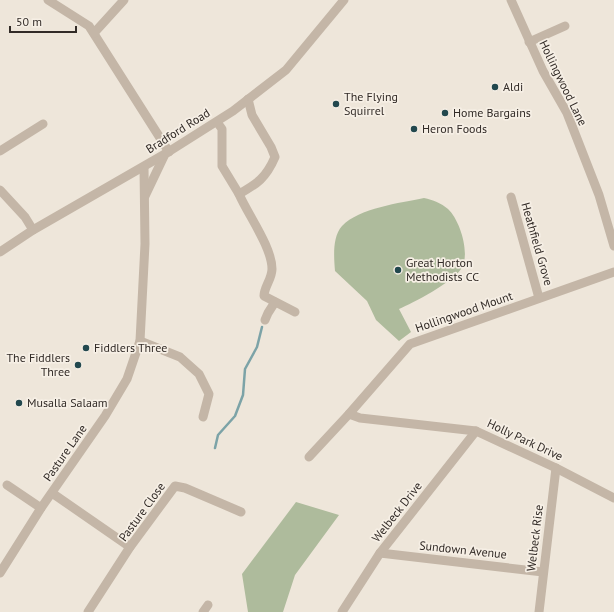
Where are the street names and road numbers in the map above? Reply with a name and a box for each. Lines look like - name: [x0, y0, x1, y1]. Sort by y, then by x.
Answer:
- street label: Hollingwood Lane: [536, 37, 591, 128]
- street label: Bradford Road: [143, 105, 213, 156]
- street label: Heathfield Grove: [518, 200, 557, 287]
- street label: Hollingwood Mount: [413, 288, 514, 335]
- street label: Holly Park Drive: [485, 415, 565, 464]
- street label: Pasture Lane: [40, 421, 90, 484]
- street label: Pasture Close: [115, 479, 168, 544]
- street label: Welbeck Drive: [368, 479, 425, 545]
- street label: Welbeck Rise: [523, 504, 546, 572]
- street label: Sundown Avenue: [419, 537, 508, 562]

